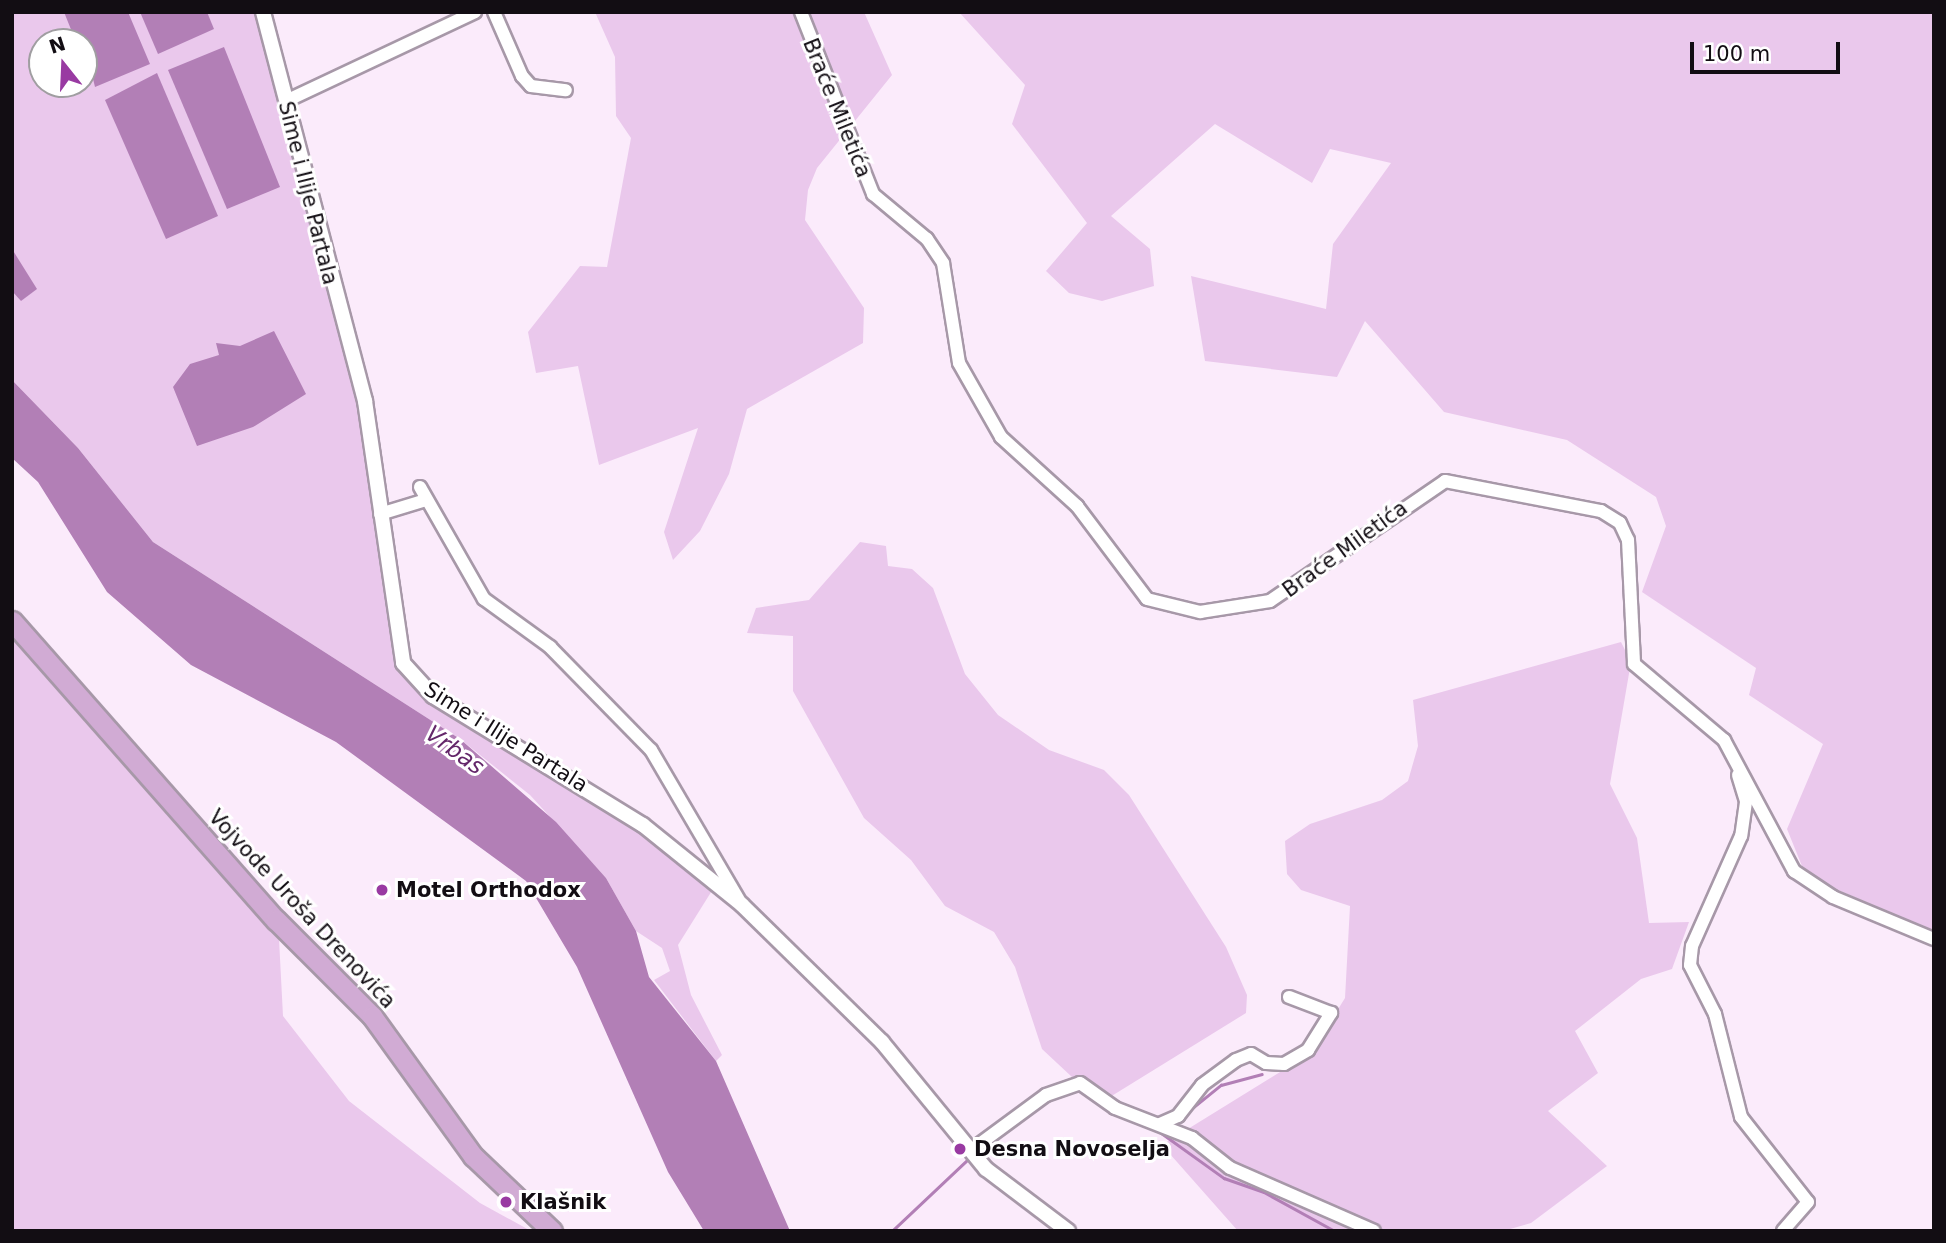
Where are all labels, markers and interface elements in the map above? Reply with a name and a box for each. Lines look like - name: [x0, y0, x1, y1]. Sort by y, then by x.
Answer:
- north arrow: [28, 28, 98, 98]
- scale bar: [1694, 28, 1844, 72]
- text: N: [46, 32, 68, 58]
- street label: Braće Miletića: [798, 35, 876, 181]
- text: 100 m: [1703, 42, 1770, 66]
- street label: Sime i Ilije Partala: [273, 99, 343, 287]
- street label: Braće Miletića: [1278, 495, 1412, 603]
- street label: Sime i Ilije Partala: [420, 676, 592, 798]
- water label: Vrbas: [420, 719, 490, 781]
- street label: Vojvode Uroša Drenovića: [203, 804, 401, 1014]
- place label: Motel Orthodox: [396, 877, 581, 903]
- marker: Motel Orthodox: [374, 882, 390, 898]
- place label: Desna Novoselja: [974, 1136, 1170, 1162]
- marker: Desna Novoselja: [952, 1141, 968, 1157]
- place label: Klašnik: [520, 1189, 606, 1215]
- marker: Klašnik: [498, 1194, 514, 1210]

